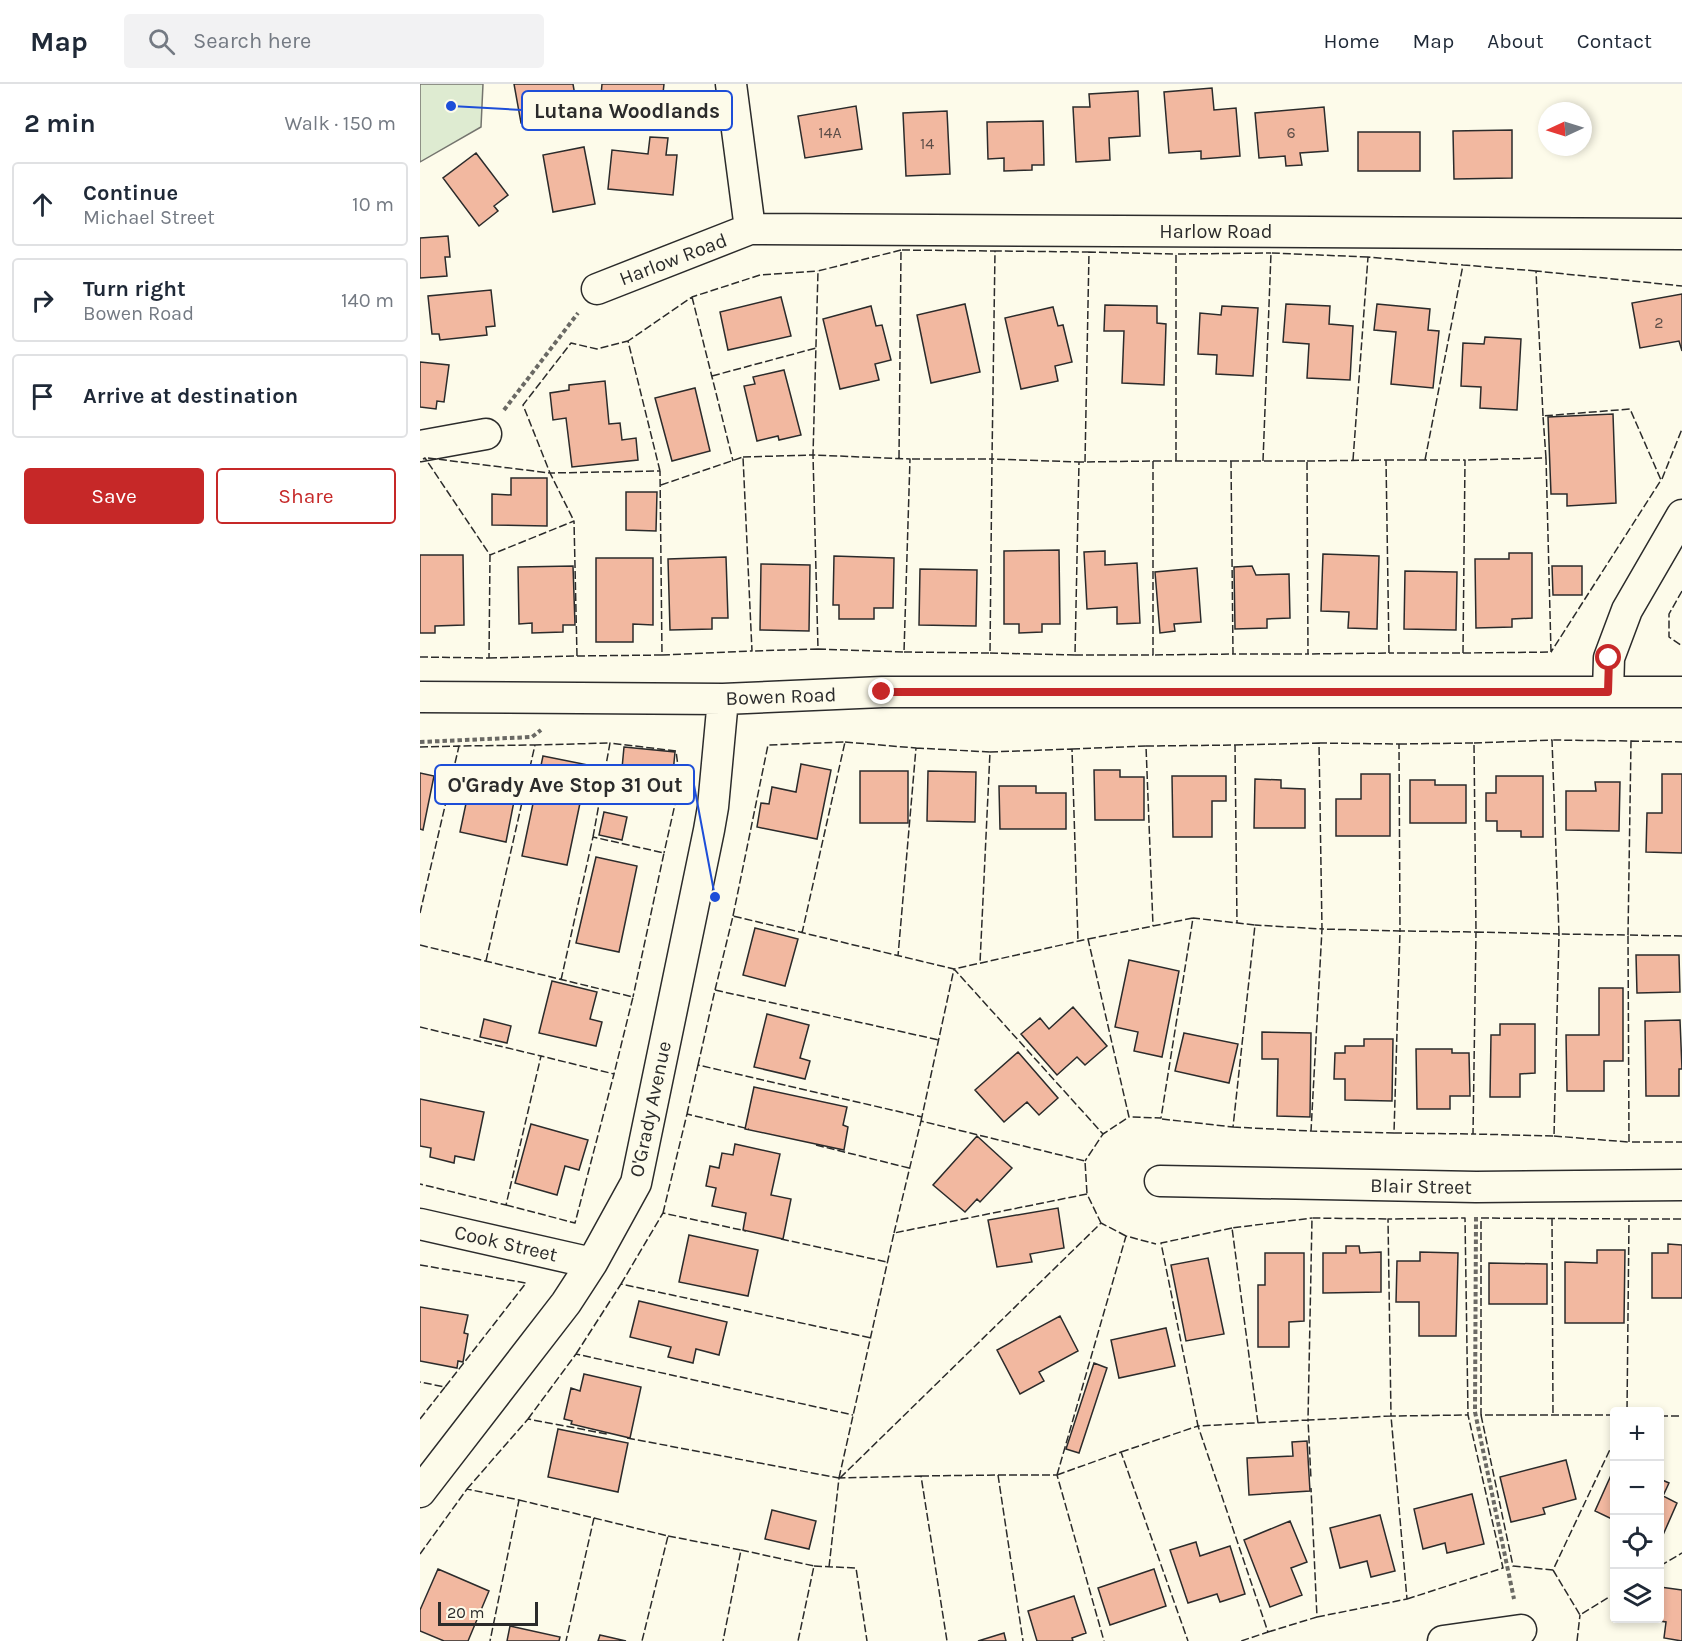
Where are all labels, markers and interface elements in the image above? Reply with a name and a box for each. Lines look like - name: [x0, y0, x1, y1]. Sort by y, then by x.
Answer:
- search box: [124, 14, 544, 68]
- text: Map: [30, 25, 88, 58]
- icon: search: [145, 25, 178, 58]
- text: Search here: [193, 28, 311, 54]
- text: Home: [1324, 29, 1380, 53]
- text: Map: [1413, 29, 1454, 53]
- text: About: [1487, 29, 1544, 53]
- text: Contact: [1577, 29, 1652, 53]
- callout: Lutana Woodlands: [522, 91, 732, 130]
- text: Lutana Woodlands: [534, 99, 720, 123]
- north arrow: [1538, 102, 1592, 156]
- text: 2 min: [24, 108, 96, 139]
- text: Walk · 150 m: [285, 112, 396, 135]
- house number: 14A: [818, 123, 842, 142]
- house number: 6: [1286, 123, 1296, 142]
- house number: 14: [920, 134, 934, 153]
- text: Continue: [83, 180, 178, 206]
- icon: ahead: [26, 188, 59, 221]
- text: 10 m: [352, 193, 394, 216]
- text: Michael Street: [83, 206, 215, 229]
- street label: Harlow Road: [1159, 220, 1273, 243]
- street label: Harlow Road: [616, 228, 730, 291]
- text: Turn right: [83, 276, 186, 302]
- icon: right: [26, 284, 59, 317]
- text: 140 m: [341, 289, 394, 312]
- text: Bowen Road: [83, 302, 194, 325]
- house number: 2: [1654, 313, 1664, 332]
- icon: arrive: [26, 380, 59, 413]
- text: Arrive at destination: [83, 383, 298, 409]
- button: Save: [24, 468, 204, 524]
- button: Share: [216, 468, 396, 524]
- route start: [1595, 644, 1621, 670]
- route end: [868, 678, 894, 704]
- street label: Bowen Road: [725, 683, 837, 710]
- callout: O'Grady Ave Stop 31 Out: [435, 765, 694, 804]
- text: O'Grady Ave Stop 31 Out: [447, 773, 683, 797]
- street label: O'Grady Avenue: [625, 1039, 676, 1179]
- street label: Blair Street: [1370, 1174, 1473, 1199]
- street label: Cook Street: [452, 1220, 560, 1267]
- map controls: [1610, 1407, 1664, 1623]
- button: +: [1610, 1407, 1664, 1461]
- button: −: [1610, 1461, 1664, 1515]
- button: locate: [1610, 1515, 1664, 1569]
- button: layers: [1610, 1569, 1664, 1623]
- scale bar: [438, 1599, 538, 1626]
- text: 20 m: [447, 1603, 485, 1622]

